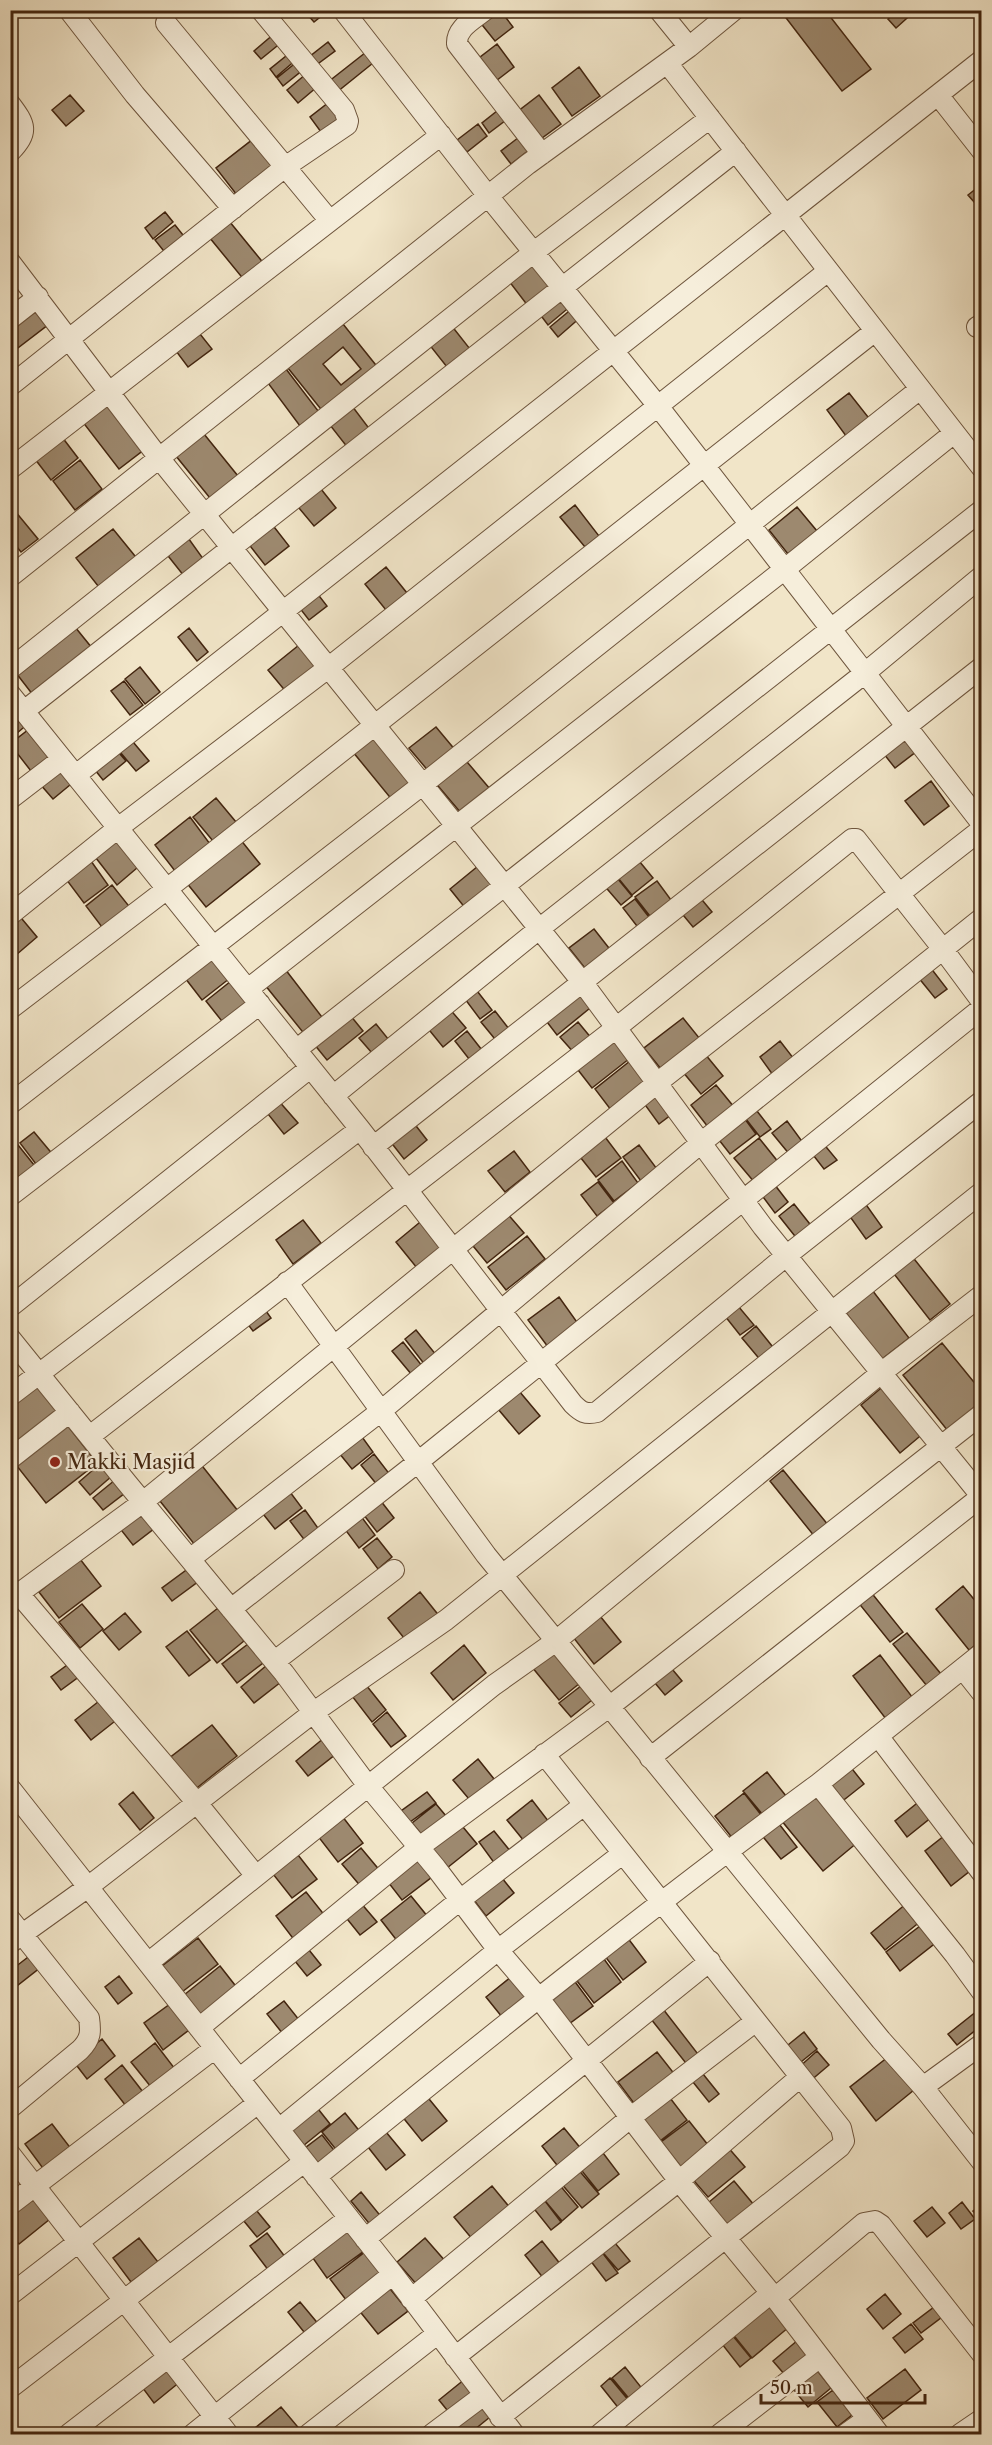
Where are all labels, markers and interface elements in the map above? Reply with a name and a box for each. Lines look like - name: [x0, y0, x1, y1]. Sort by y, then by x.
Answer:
- place label: Makki Masjid: [67, 1450, 195, 1474]
- marker: Makki Masjid: [48, 1455, 62, 1469]
- scale bar: [761, 2367, 924, 2405]
- text: 50 m: [770, 2377, 813, 2399]

